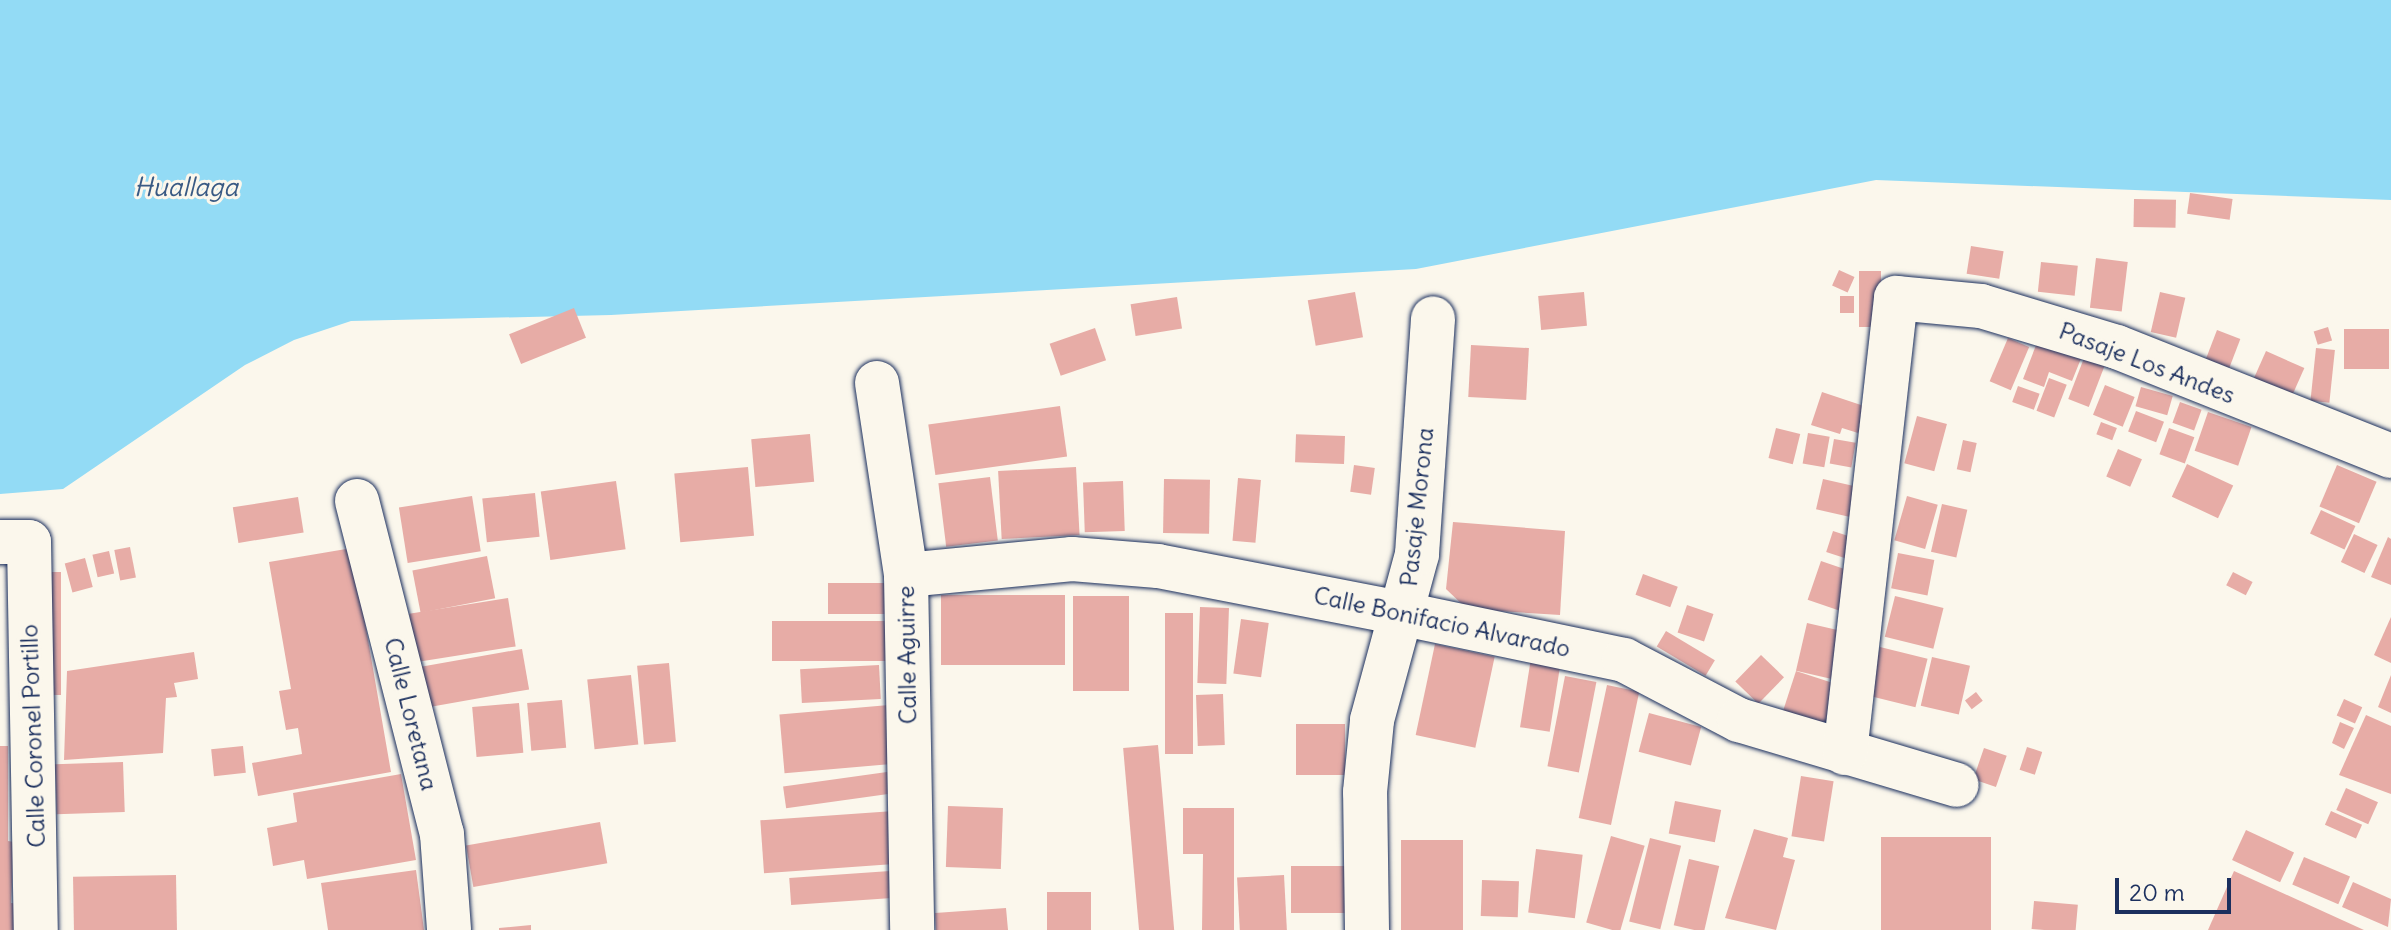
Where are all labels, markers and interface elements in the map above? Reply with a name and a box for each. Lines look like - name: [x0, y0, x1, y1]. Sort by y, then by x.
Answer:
- water label: Huallaga: [134, 171, 238, 203]
- street label: Pasaje Los Andes: [2055, 316, 2239, 410]
- street label: Pasaje Morona: [1394, 426, 1440, 588]
- street label: Calle Bonifacio Alvarado: [1311, 581, 1573, 663]
- street label: Calle Aguirre: [891, 585, 923, 725]
- street label: Calle Coronel Portillo: [15, 624, 51, 848]
- street label: Calle Loretana: [378, 635, 444, 793]
- scale bar: [2119, 862, 2235, 912]
- text: 20 m: [2129, 877, 2185, 907]

